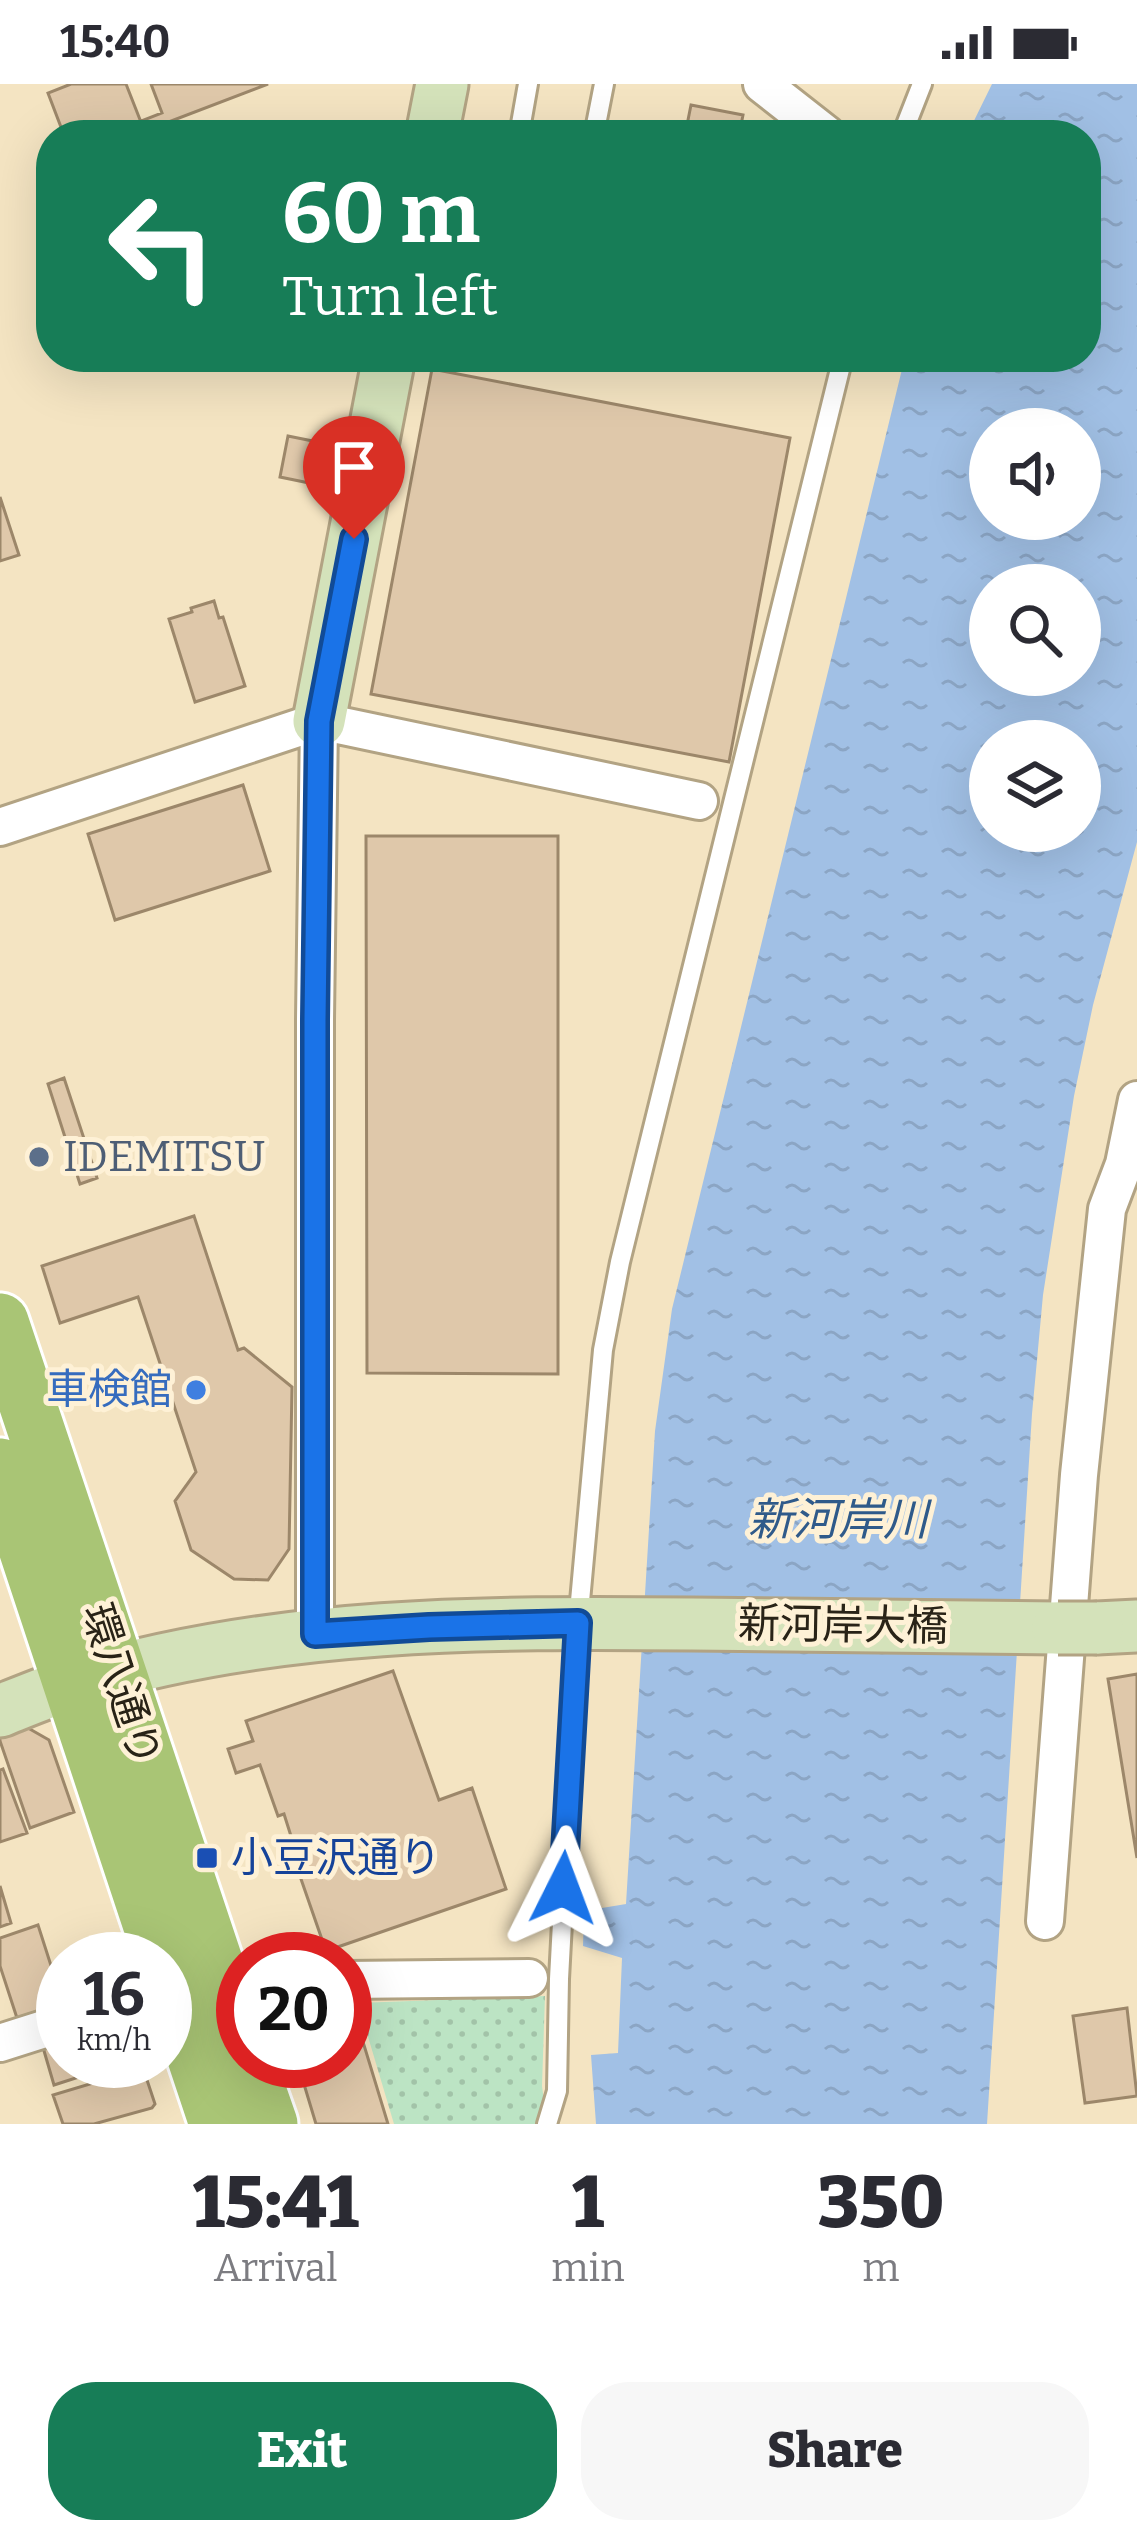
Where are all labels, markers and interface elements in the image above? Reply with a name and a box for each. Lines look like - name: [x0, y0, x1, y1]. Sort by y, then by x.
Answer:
- text: 15:40: [60, 15, 171, 69]
- text: 60 m: [282, 163, 480, 264]
- icon: left: [84, 168, 240, 324]
- text: Turn left: [282, 265, 498, 329]
- map controls: [969, 408, 1101, 852]
- button: sound: [969, 408, 1101, 540]
- pin: [303, 416, 405, 539]
- icon: arrive: [321, 434, 387, 500]
- button: search: [969, 564, 1101, 696]
- button: layers: [969, 720, 1101, 852]
- place label: IDEMITSU: [63, 1132, 265, 1182]
- marker: IDEMITSU: [26, 1144, 52, 1170]
- place label: 車検館: [46, 1365, 172, 1415]
- marker: 車検館: [183, 1377, 209, 1403]
- water label: 新河岸川: [748, 1493, 932, 1547]
- street label: 環八通り: [71, 1597, 171, 1773]
- street label: 新河岸大橋: [738, 1598, 948, 1652]
- position arrow: [500, 1825, 626, 1951]
- place label: 小豆沢通り: [231, 1833, 441, 1883]
- marker: 小豆沢通り: [194, 1845, 220, 1871]
- speed limit sign: 20: [216, 1932, 372, 2088]
- text: 16: [83, 1959, 145, 2031]
- text: km/h: [77, 2022, 151, 2058]
- text: 15:41: [193, 2160, 359, 2246]
- text: 1: [572, 2160, 604, 2246]
- text: 350: [817, 2160, 944, 2246]
- text: Arrival: [214, 2245, 337, 2291]
- text: min: [551, 2245, 625, 2291]
- text: m: [862, 2245, 899, 2291]
- button: Exit: [48, 2382, 557, 2520]
- button: Share: [581, 2382, 1089, 2520]

